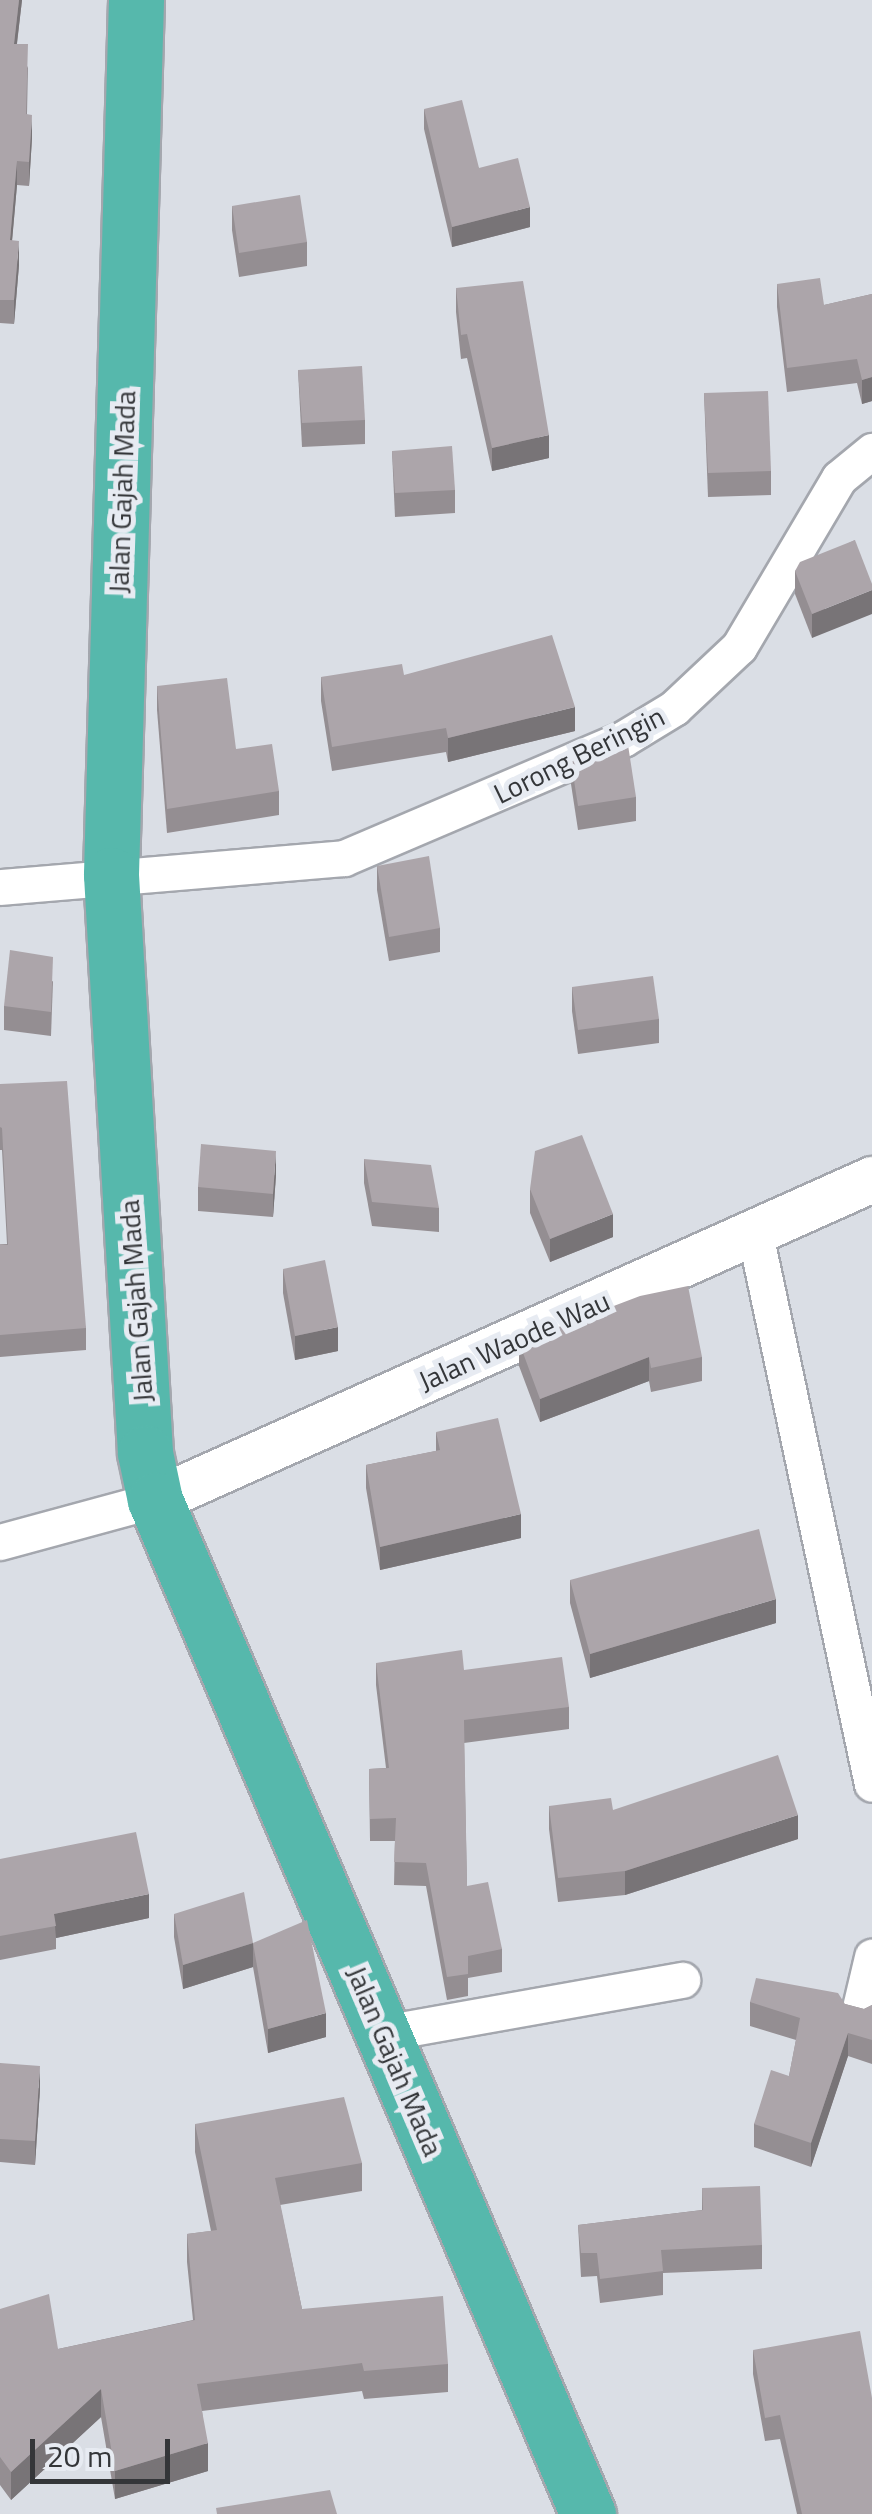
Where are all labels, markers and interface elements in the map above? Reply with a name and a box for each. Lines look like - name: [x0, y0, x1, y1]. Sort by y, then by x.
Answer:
- street label: Jalan Gajah Mada: [102, 390, 142, 594]
- street label: Lorong Beringin: [488, 699, 670, 811]
- street label: Jalan Gajah Mada: [112, 1199, 160, 1403]
- street label: Jalan Waode Wau: [413, 1284, 615, 1398]
- street label: Jalan Gajah Mada: [340, 1961, 450, 2161]
- scale bar: [35, 2419, 175, 2481]
- text: 20 m: [47, 2433, 112, 2479]

